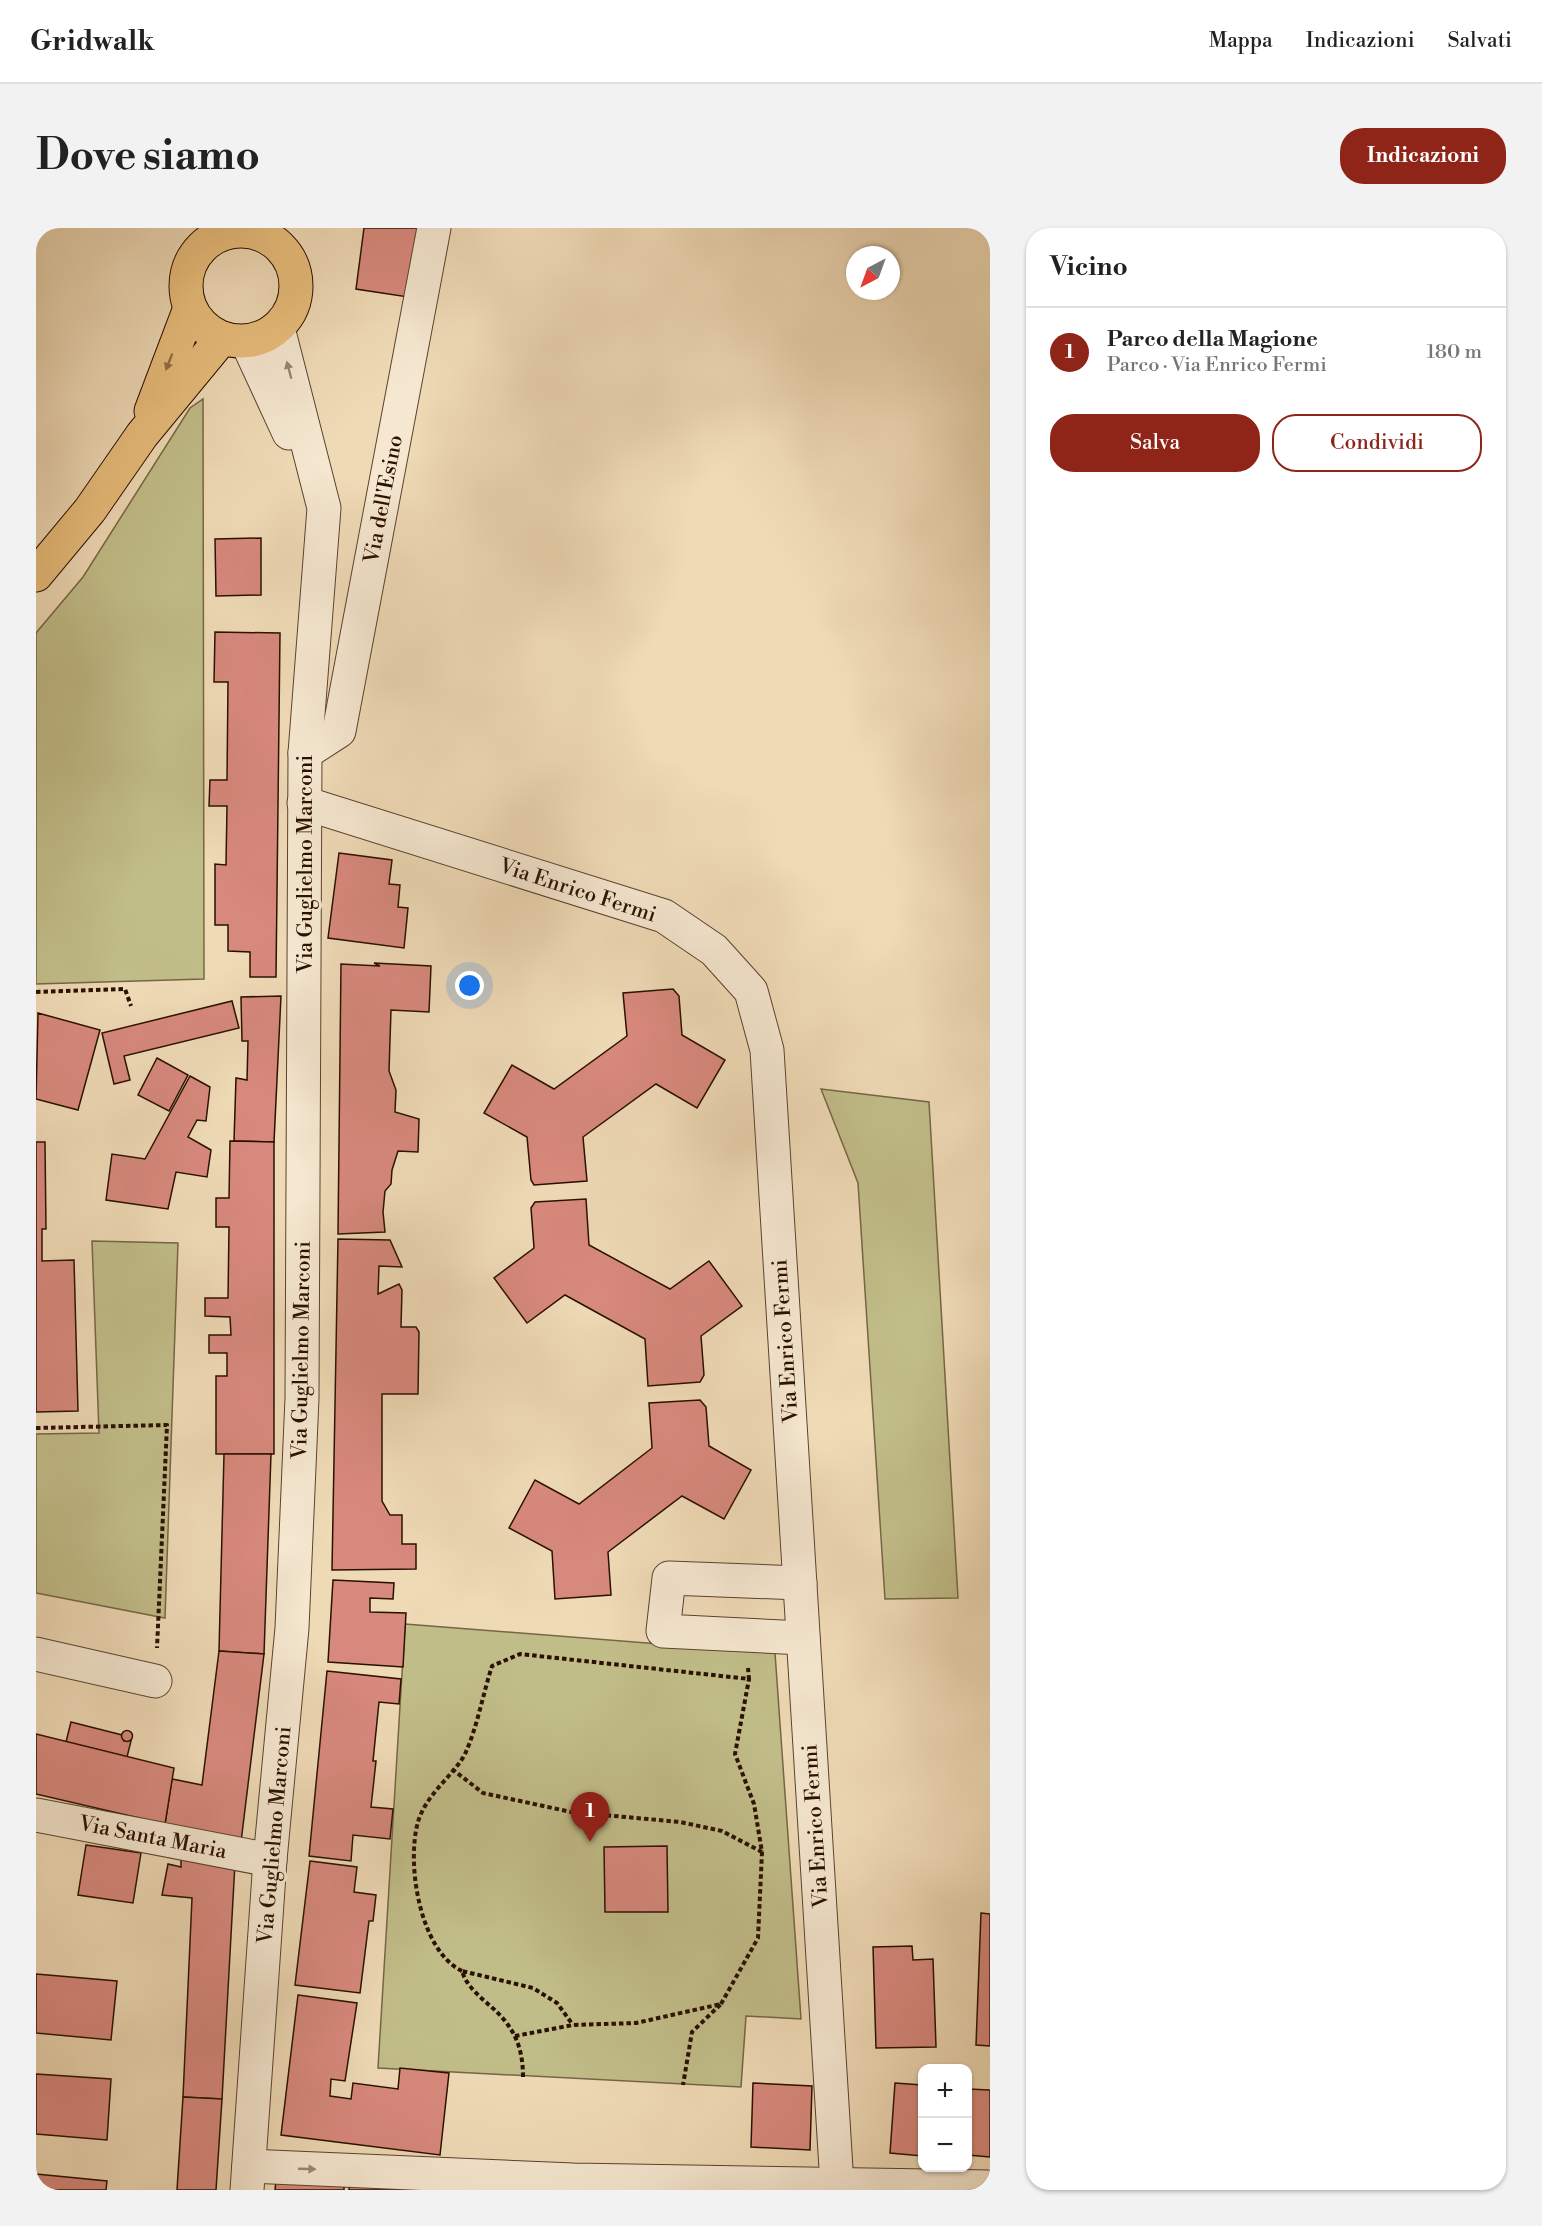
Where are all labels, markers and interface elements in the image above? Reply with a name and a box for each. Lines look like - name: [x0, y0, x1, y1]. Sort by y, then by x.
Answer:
- text: Gridwalk: [30, 24, 154, 59]
- text: Mappa: [1209, 28, 1273, 54]
- text: Indicazioni: [1306, 28, 1415, 54]
- text: Salvati: [1448, 28, 1512, 54]
- button: Indicazioni: [1340, 128, 1506, 184]
- text: Dove siamo: [36, 130, 260, 183]
- north arrow: [846, 246, 900, 300]
- text: Vicino: [1050, 251, 1128, 283]
- text: Parco della Magione: [1107, 326, 1318, 353]
- text: 1: [1065, 340, 1074, 365]
- text: 180 m: [1427, 340, 1482, 365]
- text: Parco · Via Enrico Fermi: [1107, 353, 1327, 378]
- one-way arrow: [164, 354, 174, 372]
- one-way arrow: [283, 361, 293, 380]
- button: Salva: [1050, 414, 1260, 472]
- button: Condividi: [1272, 414, 1482, 472]
- street label: Via dell'Esino: [359, 433, 409, 567]
- street label: Via Guglielmo Marconi: [293, 755, 319, 974]
- street label: Via Enrico Fermi: [495, 853, 660, 929]
- your location: [455, 971, 484, 1000]
- street label: Via Guglielmo Marconi: [287, 1241, 317, 1460]
- street label: Via Enrico Fermi: [767, 1258, 805, 1424]
- street label: Via Guglielmo Marconi: [252, 1725, 297, 1946]
- street label: Via Enrico Fermi: [797, 1743, 835, 1909]
- pin: 1: [570, 1792, 610, 1842]
- street label: Via Santa Maria: [76, 1811, 229, 1865]
- map controls: [918, 2064, 972, 2172]
- button: +: [918, 2064, 972, 2118]
- button: −: [918, 2118, 972, 2172]
- one-way arrow: [298, 2164, 317, 2173]

